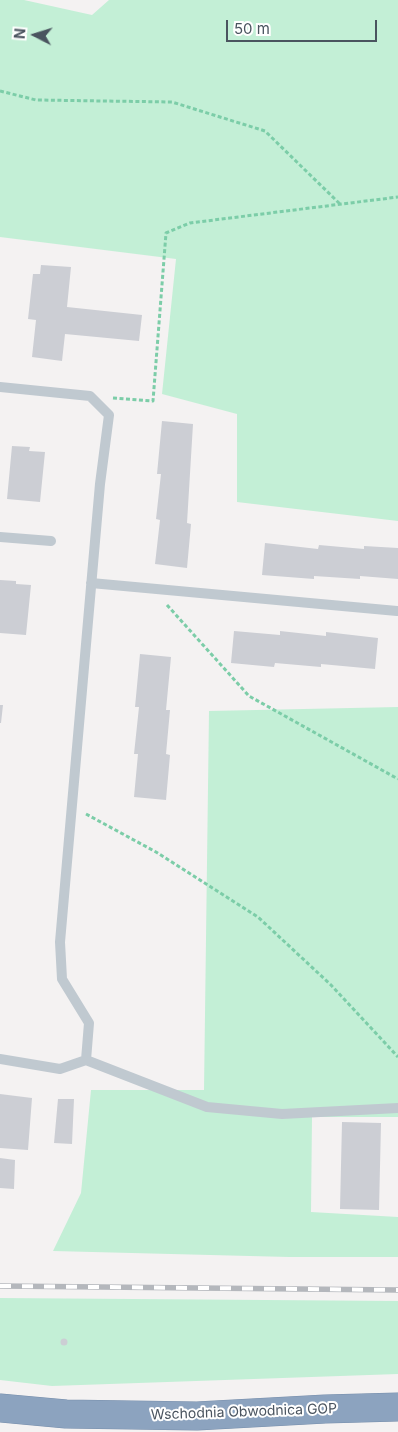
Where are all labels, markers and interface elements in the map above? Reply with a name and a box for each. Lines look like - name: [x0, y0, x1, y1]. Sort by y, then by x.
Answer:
- north arrow: [10, 10, 60, 60]
- scale bar: [228, 10, 379, 42]
- text: 50 m: [234, 19, 270, 38]
- text: N: [11, 28, 28, 40]
- street label: Wschodnia Obwodnica GOP: [151, 1400, 337, 1424]

